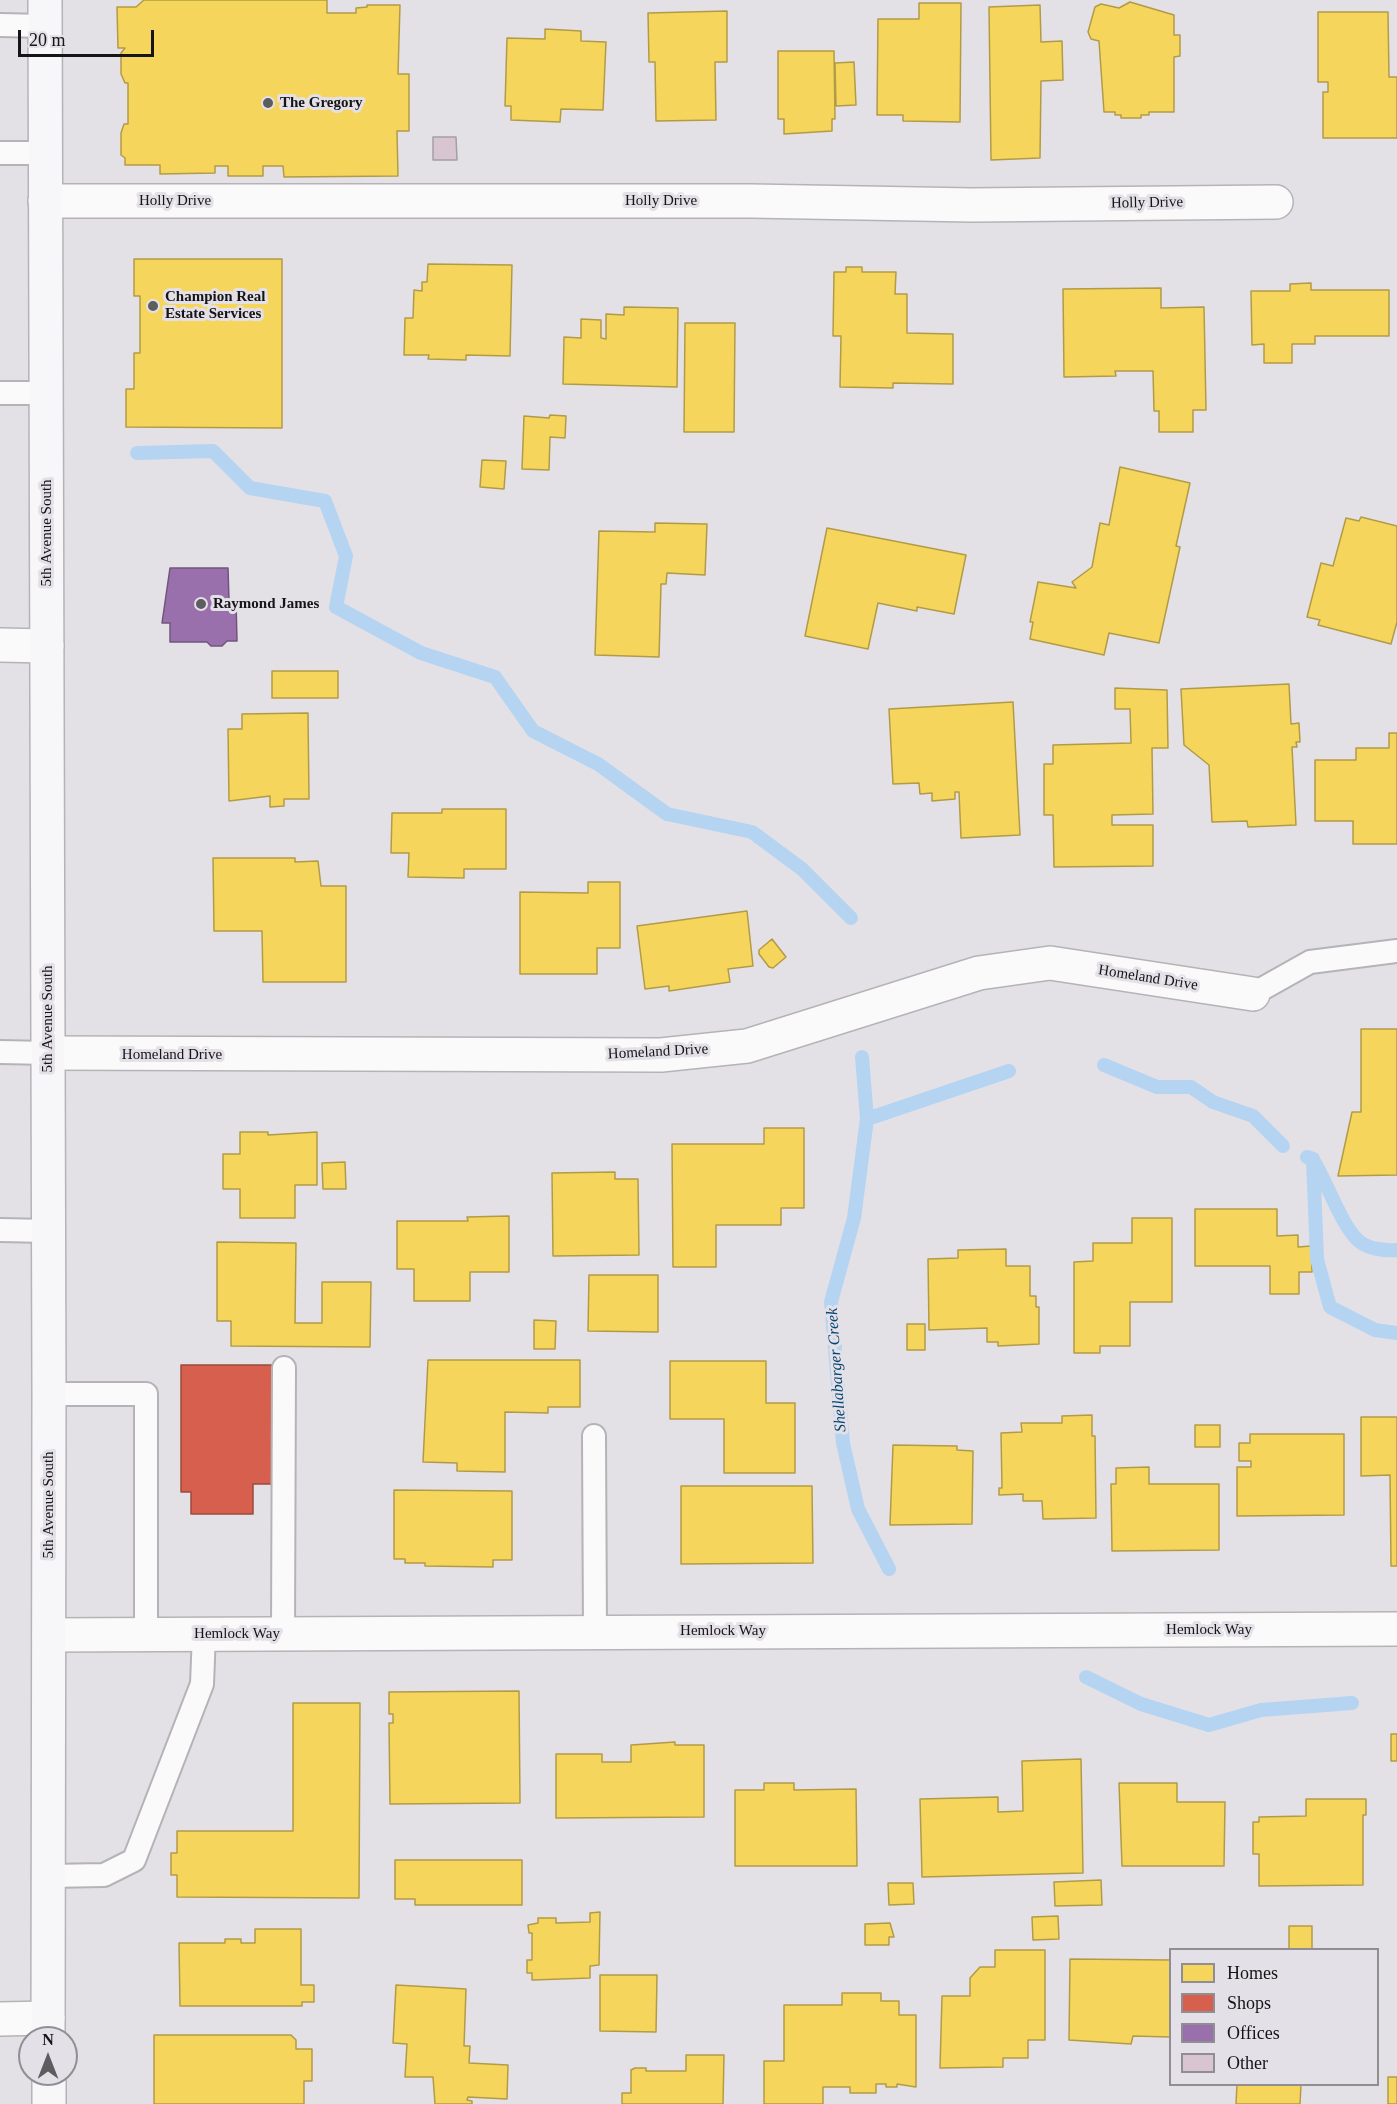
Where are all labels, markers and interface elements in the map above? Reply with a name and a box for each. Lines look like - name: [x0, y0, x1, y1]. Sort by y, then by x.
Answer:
- scale bar: [21, 18, 158, 56]
- text: 20 m: [29, 30, 66, 50]
- place label: The Gregory: [280, 94, 363, 112]
- marker: The Gregory: [261, 96, 275, 110]
- street label: Holly Drive: [139, 192, 211, 210]
- street label: Holly Drive: [625, 192, 697, 210]
- street label: Holly Drive: [1111, 193, 1183, 213]
- place label: Champion Real Estate Services: [165, 288, 265, 323]
- marker: Champion Real Estate Services: [146, 299, 160, 313]
- street label: 5th Avenue South: [38, 479, 56, 587]
- place label: Raymond James: [213, 595, 319, 613]
- marker: Raymond James: [194, 597, 208, 611]
- street label: Homeland Drive: [1097, 961, 1199, 995]
- street label: 5th Avenue South: [39, 965, 57, 1073]
- street label: Homeland Drive: [607, 1040, 709, 1064]
- street label: Homeland Drive: [122, 1046, 222, 1064]
- water label: Shellabarger Creek: [823, 1307, 851, 1433]
- street label: 5th Avenue South: [40, 1451, 58, 1559]
- street label: Hemlock Way: [1166, 1621, 1252, 1639]
- street label: Hemlock Way: [680, 1622, 766, 1640]
- street label: Hemlock Way: [194, 1625, 280, 1643]
- legend: [1169, 1948, 1379, 2086]
- text: Homes: [1227, 1963, 1278, 1983]
- text: Shops: [1227, 1993, 1271, 2013]
- text: Offices: [1227, 2023, 1280, 2043]
- north arrow: [18, 2026, 78, 2086]
- text: N: [42, 2031, 54, 2048]
- text: Other: [1227, 2053, 1268, 2073]

